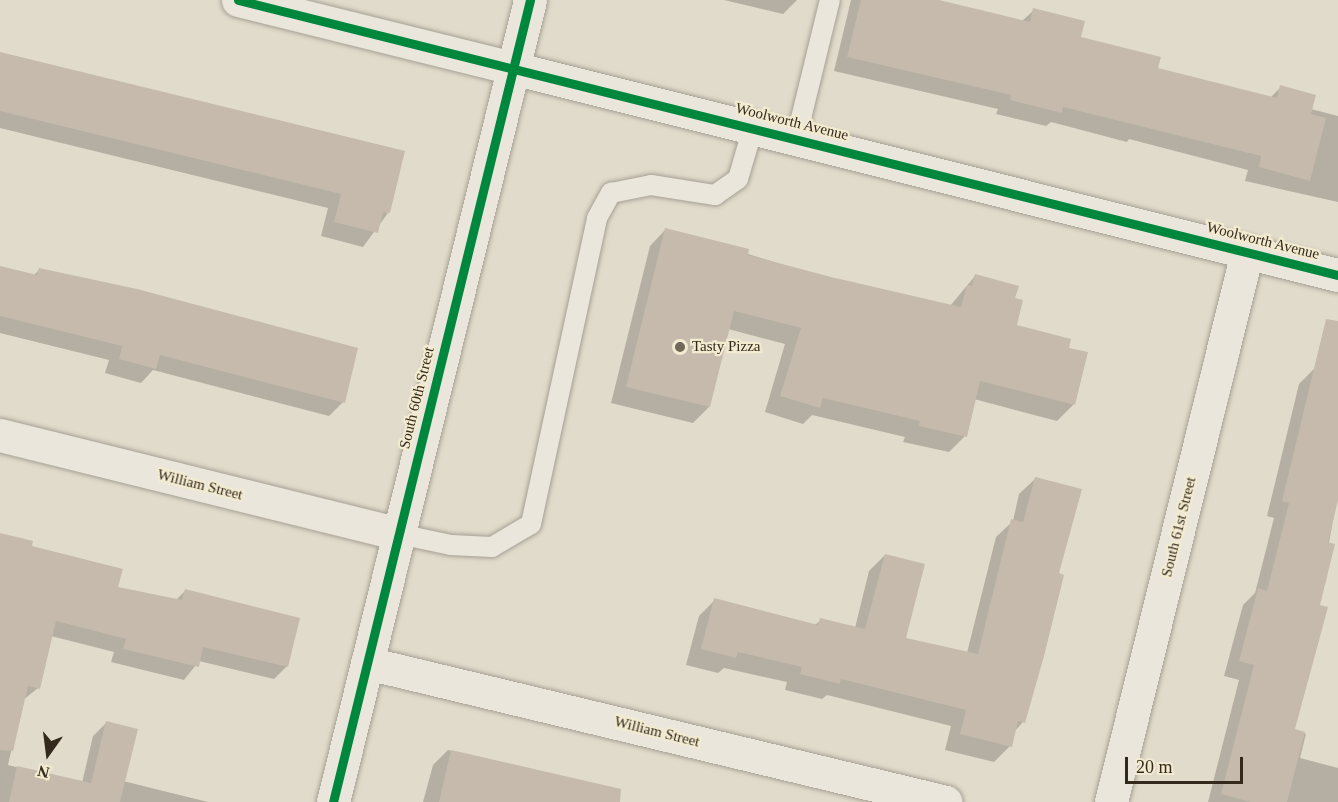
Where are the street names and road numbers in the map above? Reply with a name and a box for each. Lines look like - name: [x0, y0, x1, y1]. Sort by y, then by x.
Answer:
- street label: Woolworth Avenue: [733, 99, 851, 145]
- street label: Woolworth Avenue: [1204, 218, 1322, 264]
- street label: South 60th Street: [396, 345, 438, 451]
- street label: William Street: [155, 466, 245, 504]
- street label: South 61st Street: [1158, 475, 1200, 579]
- street label: William Street: [612, 713, 702, 751]

